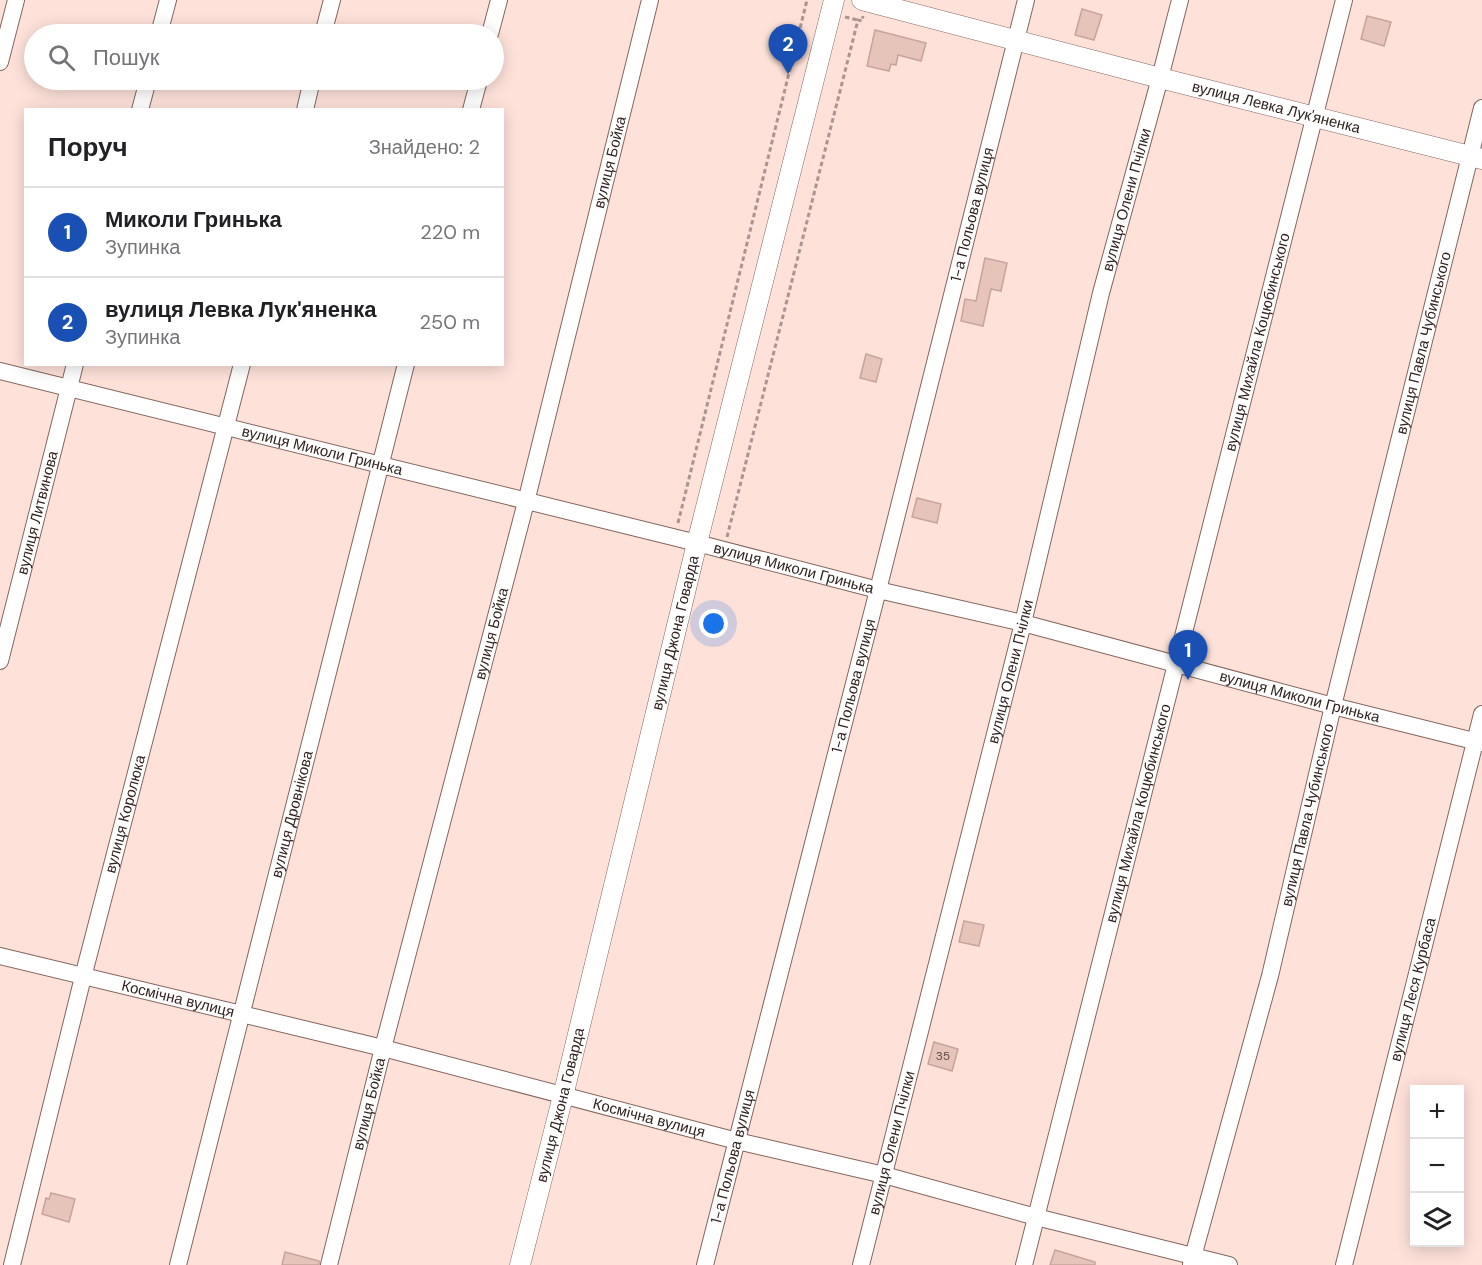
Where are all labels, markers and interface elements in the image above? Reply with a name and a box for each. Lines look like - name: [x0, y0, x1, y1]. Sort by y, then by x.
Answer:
- search box: [24, 24, 504, 90]
- pin: 2: [768, 25, 808, 74]
- icon: search: [45, 41, 78, 74]
- text: Пошук: [93, 43, 159, 72]
- street label: вулиця Левка Лук'яненка: [1190, 76, 1363, 138]
- street label: вулиця Бойка: [589, 113, 631, 211]
- street label: вулиця Олени Пчілки: [1097, 126, 1156, 274]
- text: Поруч: [48, 130, 128, 164]
- text: Знайдено: 2: [369, 134, 480, 160]
- street label: 1-а Польова вулиця: [946, 145, 999, 284]
- text: Миколи Гринька: [105, 205, 282, 234]
- text: 1: [64, 219, 71, 245]
- text: 220 m: [420, 219, 480, 245]
- street label: вулиця Михайла Коцюбинського: [1220, 231, 1295, 454]
- text: Зупинка: [105, 234, 180, 260]
- street label: вулиця Павла Чубинського: [1391, 250, 1456, 436]
- text: вулиця Левка Лук'яненка: [105, 295, 376, 324]
- text: 2: [62, 309, 73, 335]
- text: 250 m: [419, 309, 480, 335]
- text: Зупинка: [105, 324, 180, 350]
- street label: вулиця Миколи Гринька: [240, 421, 405, 480]
- street label: вулиця Литвинова: [12, 448, 63, 577]
- street label: вулиця Миколи Гринька: [712, 538, 877, 599]
- street label: вулиця Джона Говарда: [647, 553, 704, 712]
- street label: вулиця Бойка: [470, 585, 513, 682]
- street label: вулиця Олени Пчілки: [983, 598, 1038, 746]
- your location: [699, 609, 728, 638]
- street label: 1-а Польова вулиця: [827, 617, 880, 755]
- pin: 1: [1168, 630, 1208, 680]
- street label: вулиця Миколи Гринька: [1217, 666, 1383, 727]
- street label: вулиця Михайла Коцюбинського: [1101, 702, 1176, 925]
- street label: вулиця Павла Чубинського: [1277, 721, 1339, 908]
- street label: вулиця Дровнікова: [266, 748, 318, 880]
- street label: вулиця Королюка: [100, 752, 150, 875]
- street label: вулиця Леся Курбаса: [1385, 915, 1441, 1063]
- street label: Космічна вулиця: [119, 976, 236, 1022]
- street label: вулиця Джона Говарда: [531, 1025, 589, 1184]
- house number: 35: [936, 1048, 950, 1064]
- street label: вулиця Бойка: [348, 1055, 390, 1152]
- street label: вулиця Олени Пчілки: [864, 1069, 920, 1217]
- map controls: [1410, 1085, 1464, 1247]
- button: +: [1410, 1085, 1464, 1139]
- street label: 1-а Польова вулиця: [706, 1087, 760, 1226]
- street label: Космічна вулиця: [591, 1094, 707, 1142]
- button: −: [1410, 1139, 1464, 1193]
- button: layers: [1410, 1193, 1464, 1247]

